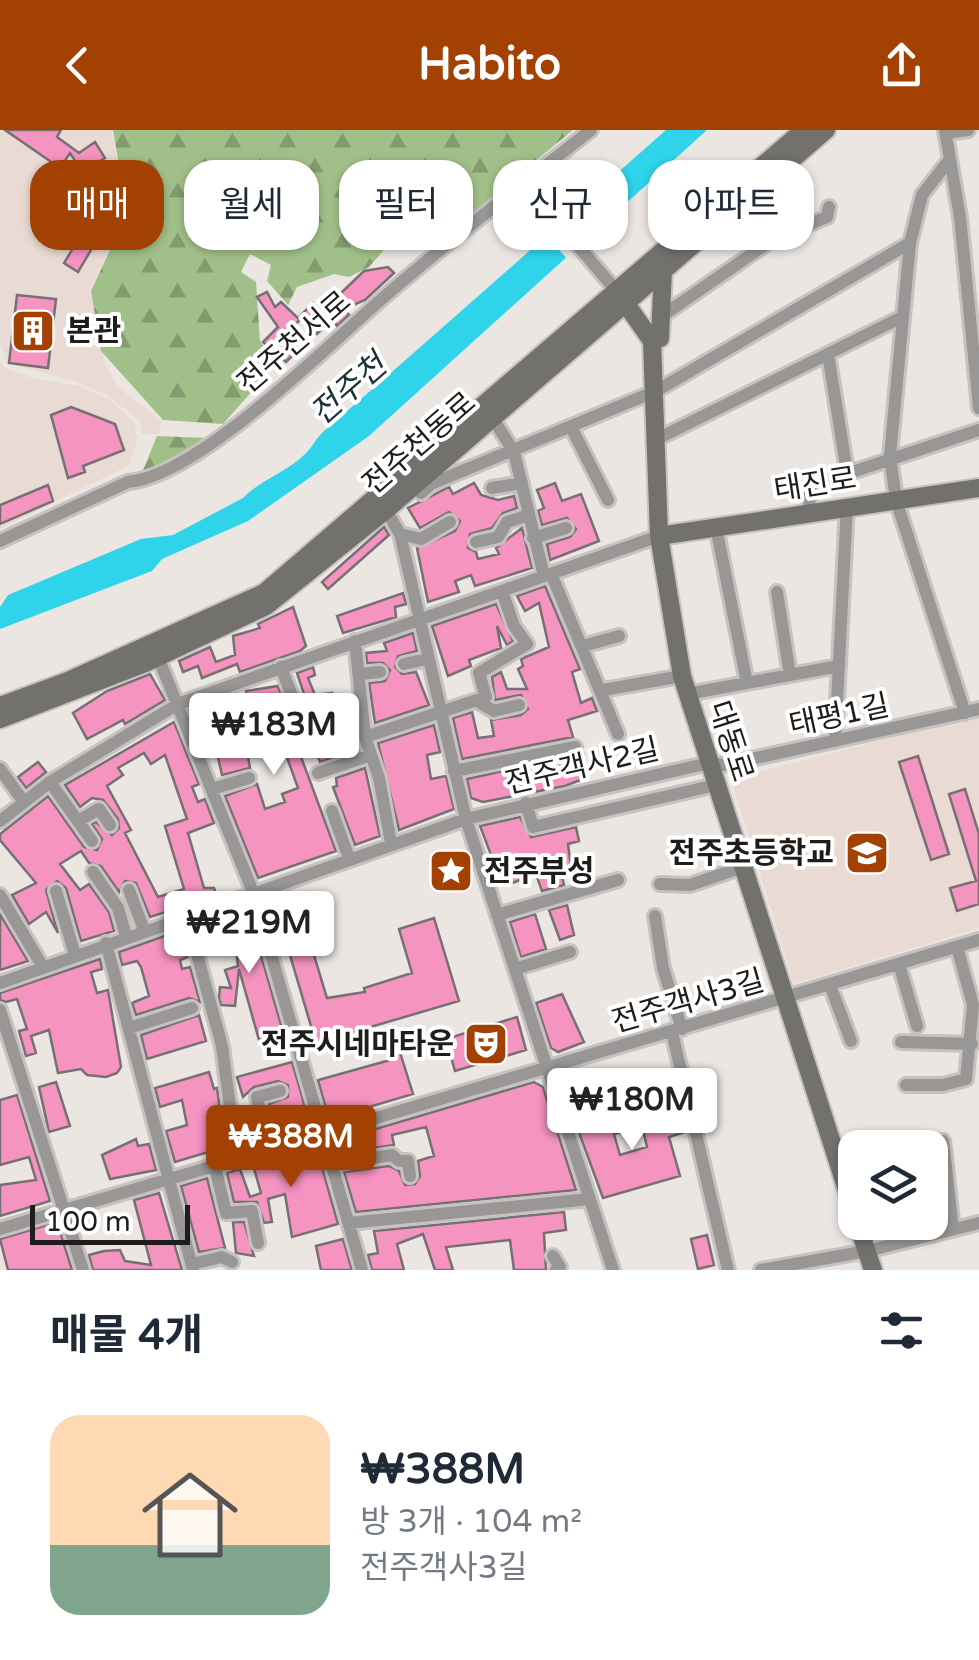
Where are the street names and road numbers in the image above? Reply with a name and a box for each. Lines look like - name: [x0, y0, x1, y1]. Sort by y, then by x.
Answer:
- street label: 전주천서로: [230, 283, 358, 401]
- street label: 전주천동로: [355, 384, 484, 503]
- street label: 태진로: [771, 460, 859, 509]
- street label: 태평1길: [786, 687, 893, 744]
- street label: 대동로: [700, 696, 761, 786]
- street label: 전주객사2길: [502, 731, 663, 802]
- street label: 전주객사3길: [608, 962, 769, 1041]

